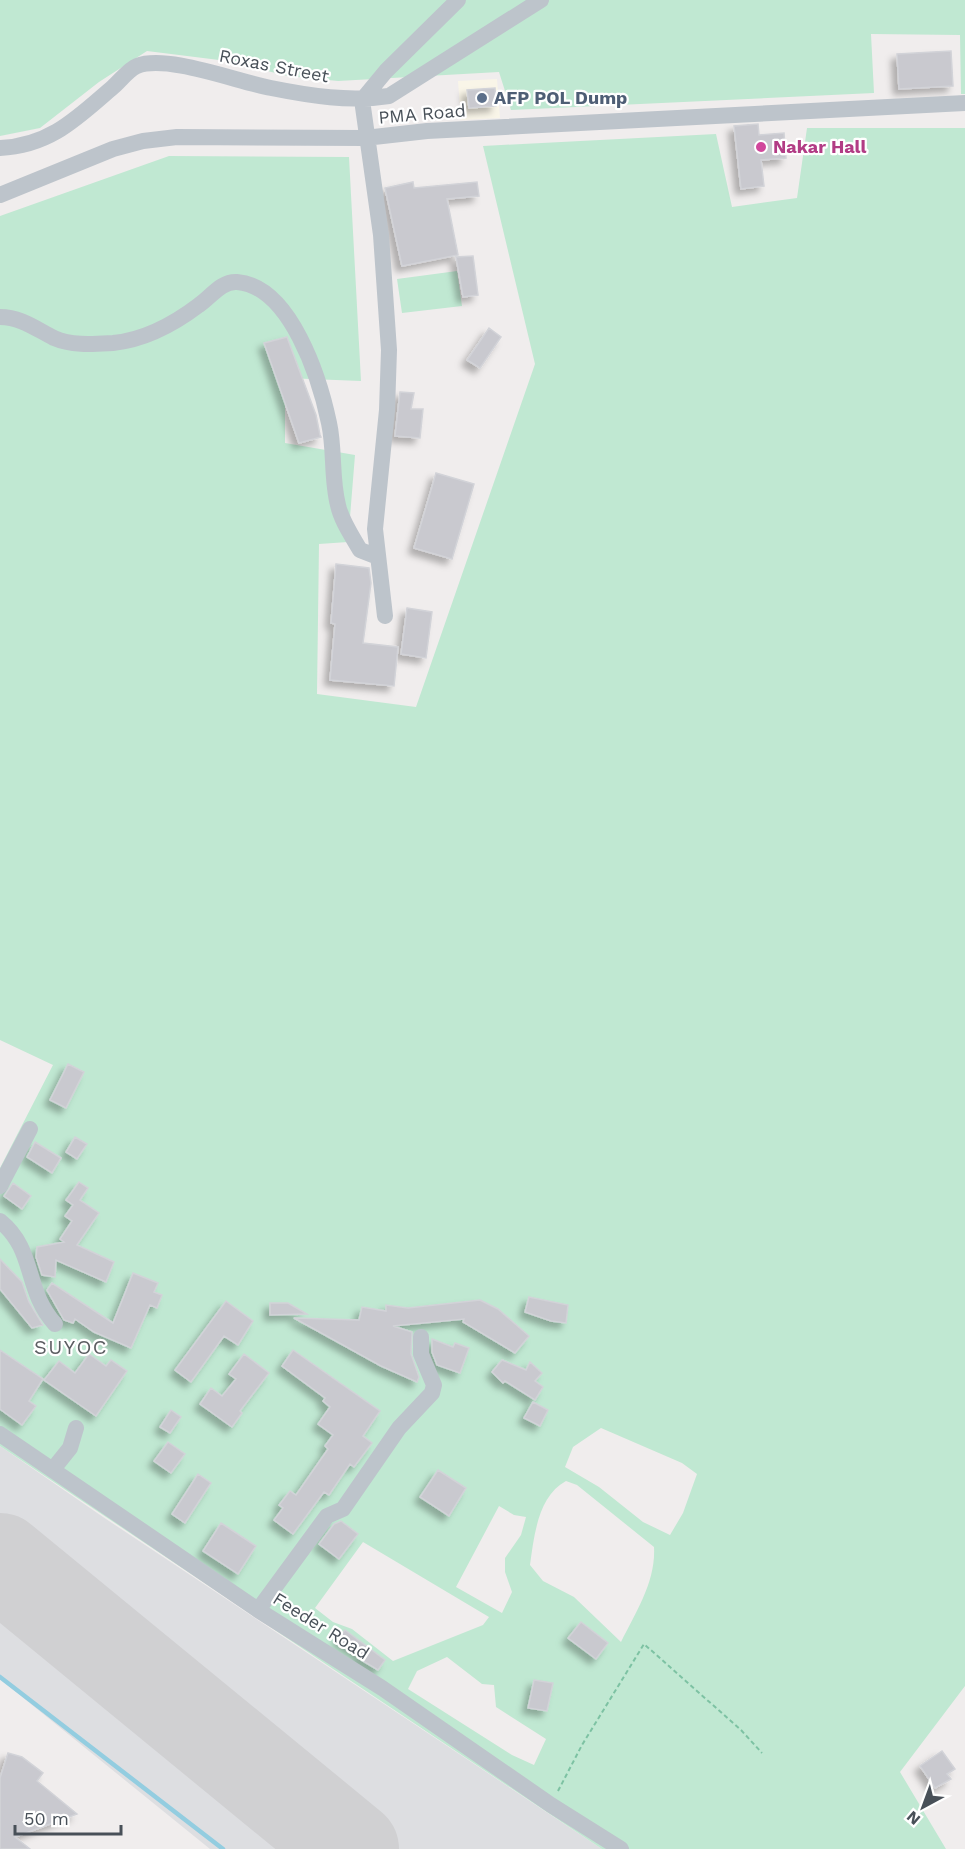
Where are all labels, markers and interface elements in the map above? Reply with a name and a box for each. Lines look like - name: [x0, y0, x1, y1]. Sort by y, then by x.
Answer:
- street label: Roxas Street: [217, 45, 331, 87]
- place label: AFP POL Dump: [494, 87, 627, 108]
- marker: AFP POL Dump: [475, 91, 489, 105]
- street label: PMA Road: [377, 99, 467, 128]
- place label: Nakar Hall: [773, 136, 866, 157]
- marker: Nakar Hall: [754, 140, 768, 154]
- district label: SUYOC: [34, 1335, 108, 1359]
- street label: Feeder Road: [269, 1588, 373, 1663]
- north arrow: [893, 1777, 953, 1837]
- scale bar: [15, 1798, 122, 1836]
- text: N: [903, 1807, 924, 1829]
- text: 50 m: [24, 1808, 69, 1829]

